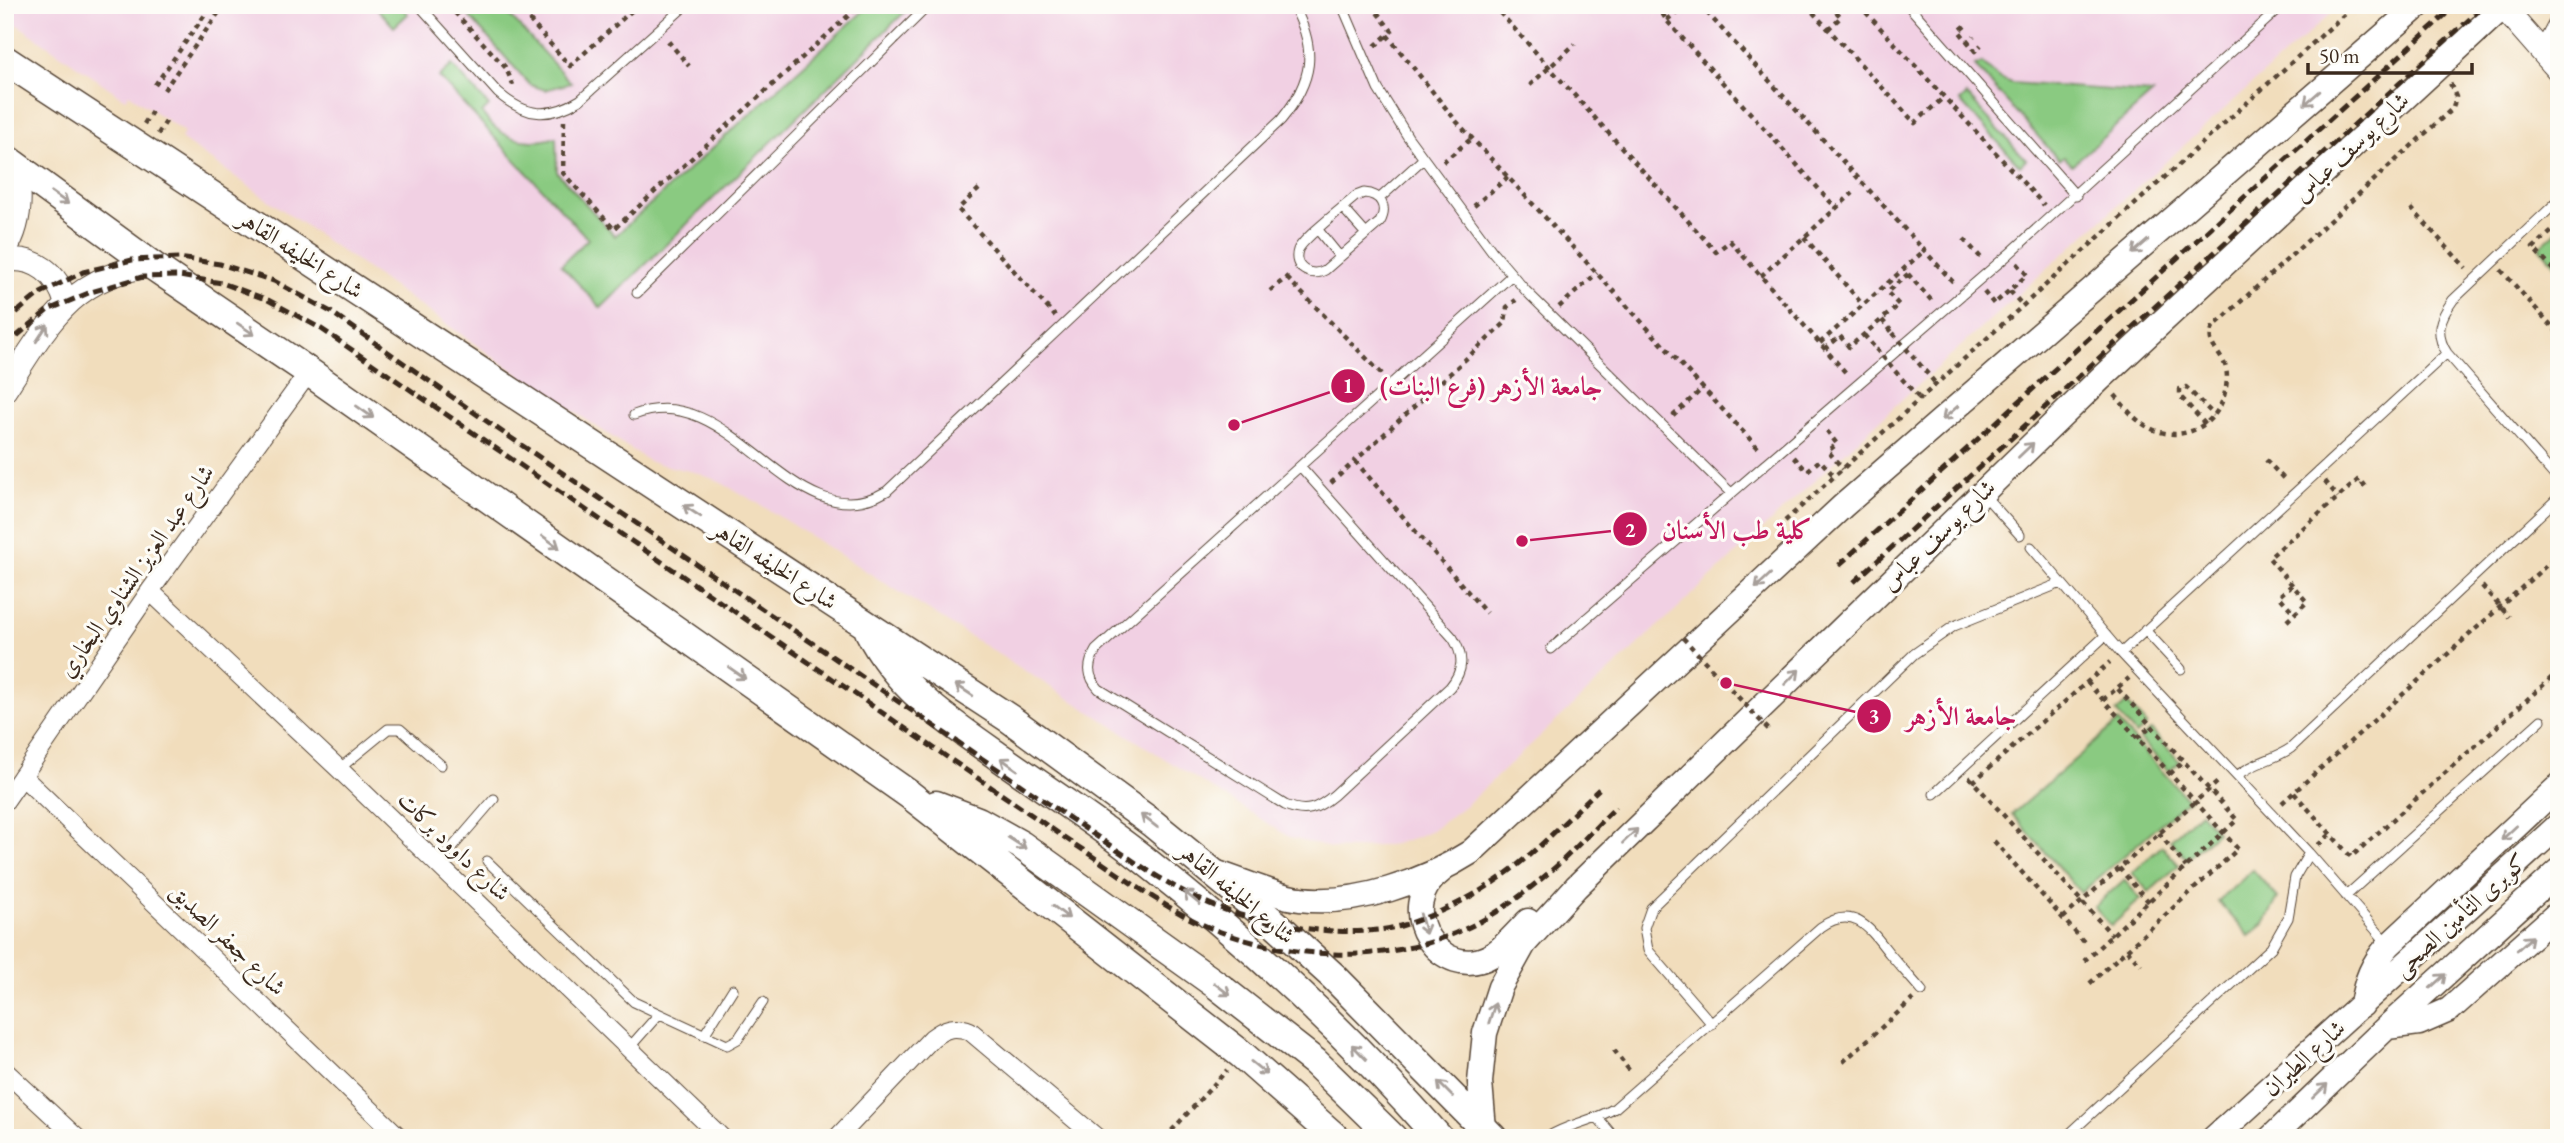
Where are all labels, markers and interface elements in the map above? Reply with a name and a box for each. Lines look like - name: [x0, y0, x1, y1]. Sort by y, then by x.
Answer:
- scale bar: [2308, 32, 2473, 76]
- text: 50 m: [2319, 42, 2360, 69]
- street label: شارع يوسف عباس: [2286, 85, 2419, 212]
- one-way arrow: [2303, 90, 2321, 106]
- one-way arrow: [50, 191, 69, 205]
- street label: شارع الخليفه القاهر: [227, 200, 370, 310]
- one-way arrow: [2132, 239, 2150, 255]
- one-way arrow: [236, 322, 255, 336]
- one-way arrow: [36, 323, 50, 343]
- callout: جامعة الأزهر (فرع البنات): [1330, 362, 1616, 409]
- text: جامعة الأزهر (فرع البنات): [1380, 367, 1602, 408]
- text: 1: [1342, 372, 1354, 399]
- one-way arrow: [355, 405, 374, 419]
- one-way arrow: [1942, 405, 1960, 421]
- one-way arrow: [2017, 442, 2034, 459]
- street label: شارع عبد العزيز الشناوي البخاري: [50, 458, 225, 686]
- street label: شارع يوسف عباس: [1873, 472, 2005, 601]
- one-way arrow: [683, 503, 703, 517]
- callout: كلية طب الأسنان: [1613, 506, 1827, 553]
- street label: شارع الخليفه القاهر: [701, 511, 844, 621]
- text: كلية طب الأسنان: [1662, 511, 1812, 547]
- text: 2: [1624, 516, 1636, 543]
- one-way arrow: [541, 535, 560, 549]
- one-way arrow: [1755, 572, 1772, 589]
- one-way arrow: [727, 666, 746, 680]
- one-way arrow: [1784, 669, 1801, 686]
- one-way arrow: [955, 682, 974, 697]
- callout: جامعة الأزهر: [1857, 692, 2030, 739]
- text: جامعة الأزهر: [1903, 697, 2016, 733]
- text: 3: [1868, 702, 1880, 729]
- one-way arrow: [1000, 757, 1019, 771]
- street label: شارع داوود بركات: [388, 784, 518, 911]
- one-way arrow: [1141, 814, 1159, 829]
- one-way arrow: [2501, 824, 2518, 841]
- one-way arrow: [1621, 828, 1638, 845]
- street label: شارع الخليفه القاهر: [1167, 833, 1302, 954]
- one-way arrow: [1007, 836, 1026, 850]
- street label: كوبرى التأمين الصحى: [2385, 845, 2535, 985]
- street label: شارع جعفر الصديق: [160, 875, 293, 1006]
- one-way arrow: [1183, 890, 1201, 906]
- one-way arrow: [1051, 905, 1069, 920]
- one-way arrow: [1417, 913, 1430, 935]
- one-way arrow: [2516, 934, 2533, 951]
- one-way arrow: [2429, 973, 2447, 989]
- one-way arrow: [1212, 982, 1231, 996]
- one-way arrow: [1486, 1002, 1499, 1024]
- street label: شارع الطيران: [2256, 1012, 2355, 1107]
- one-way arrow: [1351, 1044, 1368, 1061]
- one-way arrow: [1250, 1060, 1268, 1076]
- one-way arrow: [1436, 1081, 1453, 1098]
- one-way arrow: [2311, 1082, 2328, 1099]

